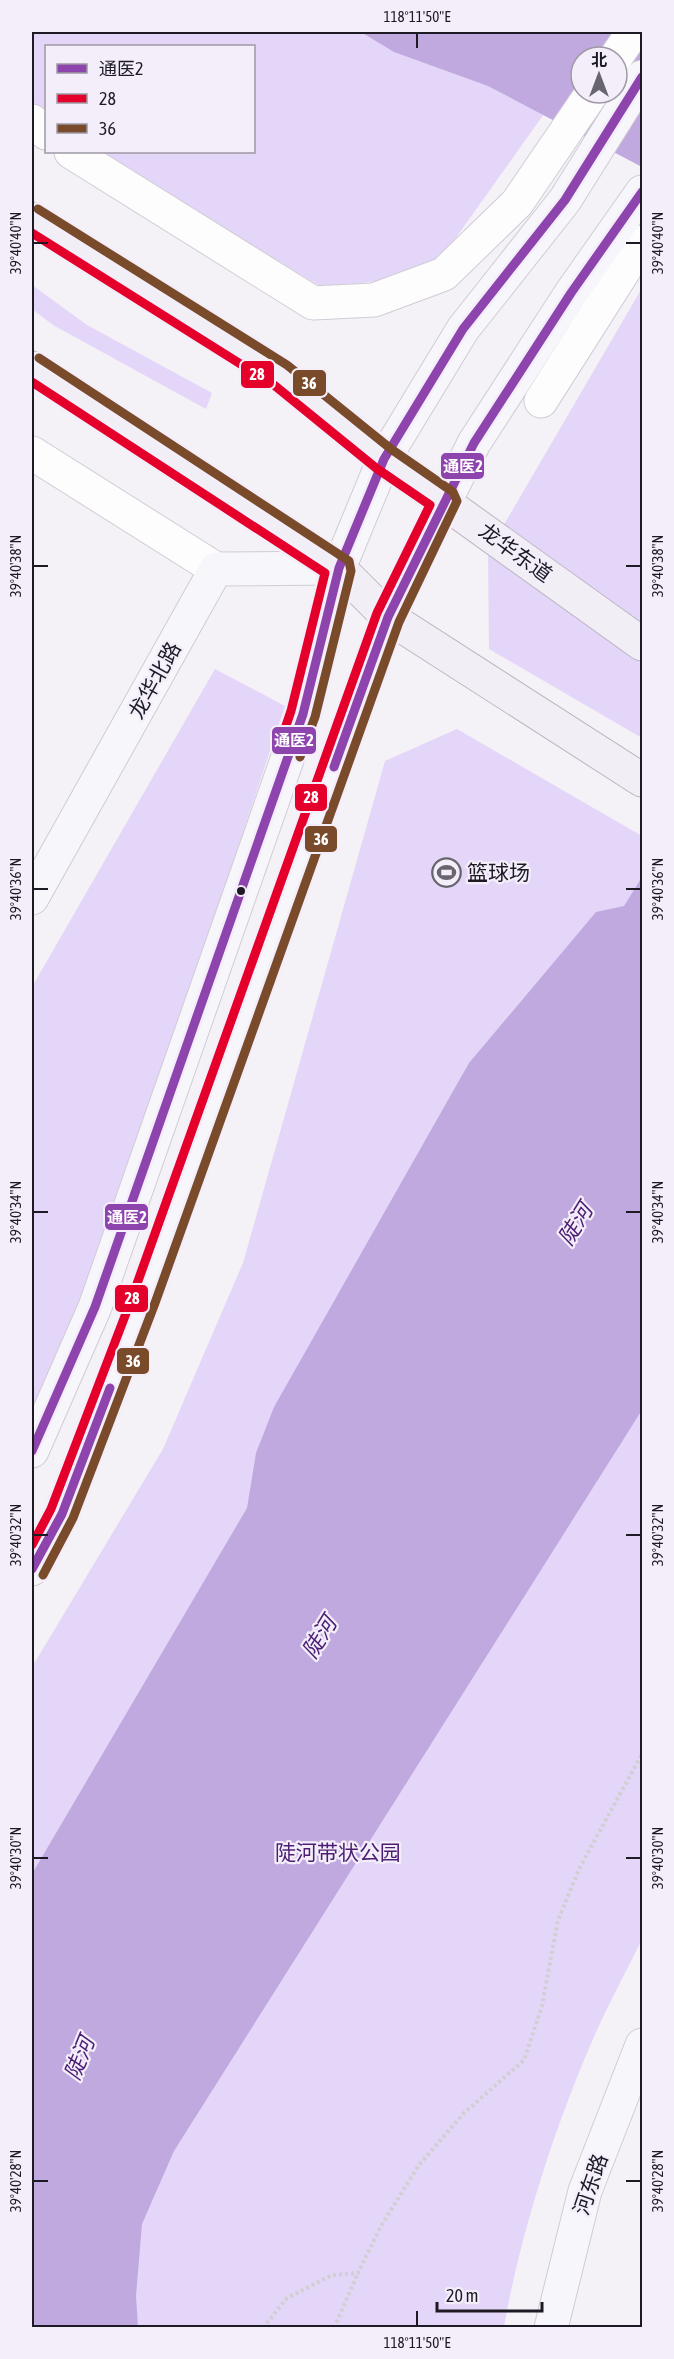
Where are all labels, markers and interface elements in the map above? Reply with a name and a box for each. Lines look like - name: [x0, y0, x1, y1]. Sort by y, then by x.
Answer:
- text: 118°11'50"E: [383, 8, 451, 25]
- legend: [45, 45, 255, 153]
- north arrow: [569, 45, 629, 105]
- text: 北: [591, 51, 607, 69]
- text: 通医2: [99, 58, 143, 79]
- text: 28: [99, 88, 116, 109]
- text: 36: [99, 118, 116, 139]
- text: 39°40'40"N: [7, 212, 24, 274]
- text: 39°40'40"N: [649, 212, 666, 274]
- line badge: 28: [240, 360, 275, 389]
- text: 28: [249, 365, 265, 383]
- line badge: 36: [292, 369, 327, 397]
- text: 36: [301, 374, 317, 392]
- line badge: 通医2: [440, 452, 485, 480]
- text: 通医2: [443, 457, 483, 475]
- street label: 龙华东道: [475, 518, 557, 586]
- text: 39°40'38"N: [7, 535, 24, 597]
- text: 39°40'38"N: [649, 535, 666, 597]
- street label: 龙华北路: [123, 637, 185, 723]
- line badge: 通医2: [271, 726, 317, 755]
- text: 通医2: [274, 731, 314, 749]
- line badge: 28: [294, 783, 328, 812]
- text: 28: [303, 788, 319, 806]
- line badge: 36: [304, 825, 338, 853]
- text: 36: [313, 830, 329, 848]
- sports icon: 篮球场: [430, 856, 462, 888]
- text: 39°40'36"N: [7, 858, 24, 920]
- text: 39°40'36"N: [649, 858, 666, 920]
- place label: 篮球场: [467, 860, 530, 884]
- unlabelled marker: [235, 885, 247, 897]
- text: 39°40'34"N: [7, 1181, 24, 1243]
- text: 39°40'34"N: [649, 1181, 666, 1243]
- water label: 陡河: [552, 1195, 600, 1250]
- line badge: 通医2: [104, 1203, 149, 1231]
- text: 通医2: [107, 1208, 147, 1226]
- line badge: 28: [114, 1284, 149, 1313]
- text: 28: [124, 1289, 140, 1307]
- line badge: 36: [116, 1347, 150, 1375]
- text: 36: [125, 1352, 141, 1370]
- text: 39°40'32"N: [7, 1504, 24, 1566]
- text: 39°40'32"N: [649, 1504, 666, 1566]
- water label: 陡河: [296, 1608, 344, 1663]
- text: 39°40'30"N: [7, 1827, 24, 1889]
- text: 39°40'30"N: [649, 1827, 666, 1889]
- park label: 陡河带状公园: [275, 1840, 401, 1864]
- water label: 陡河: [59, 2029, 101, 2083]
- text: 39°40'28"N: [7, 2150, 24, 2212]
- street label: 河东路: [568, 2150, 612, 2218]
- text: 39°40'28"N: [649, 2150, 666, 2212]
- scale bar: [437, 2275, 542, 2313]
- text: 20 m: [446, 2285, 478, 2306]
- text: 118°11'50"E: [383, 2334, 451, 2351]

